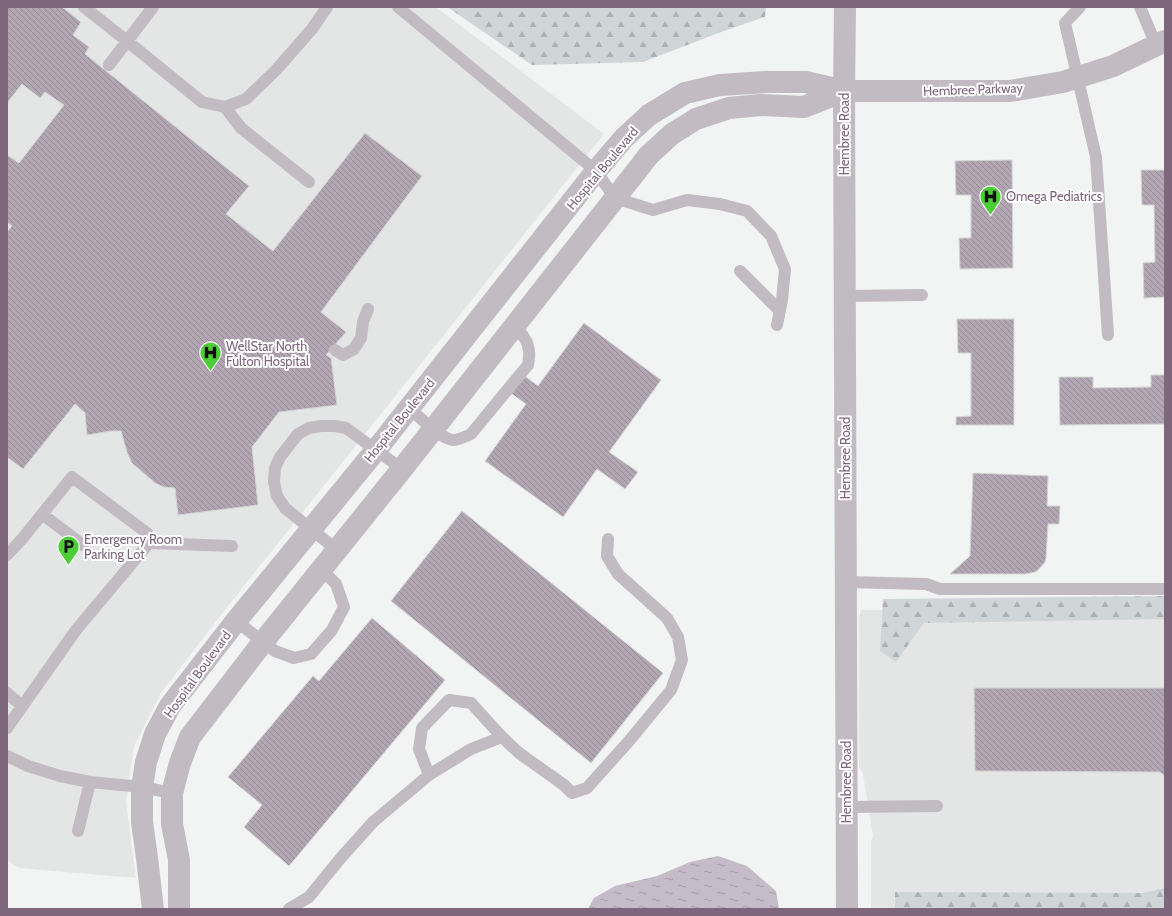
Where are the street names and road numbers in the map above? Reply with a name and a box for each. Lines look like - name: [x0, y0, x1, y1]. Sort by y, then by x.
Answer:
- street label: Hembree Parkway: [923, 79, 1024, 99]
- street label: Hembree Road: [836, 93, 852, 175]
- street label: Hospital Boulevard: [563, 123, 641, 213]
- street label: Hospital Boulevard: [360, 375, 438, 465]
- street label: Hembree Road: [837, 417, 853, 499]
- street label: Hospital Boulevard: [160, 628, 234, 720]
- street label: Hembree Road: [838, 741, 854, 823]

